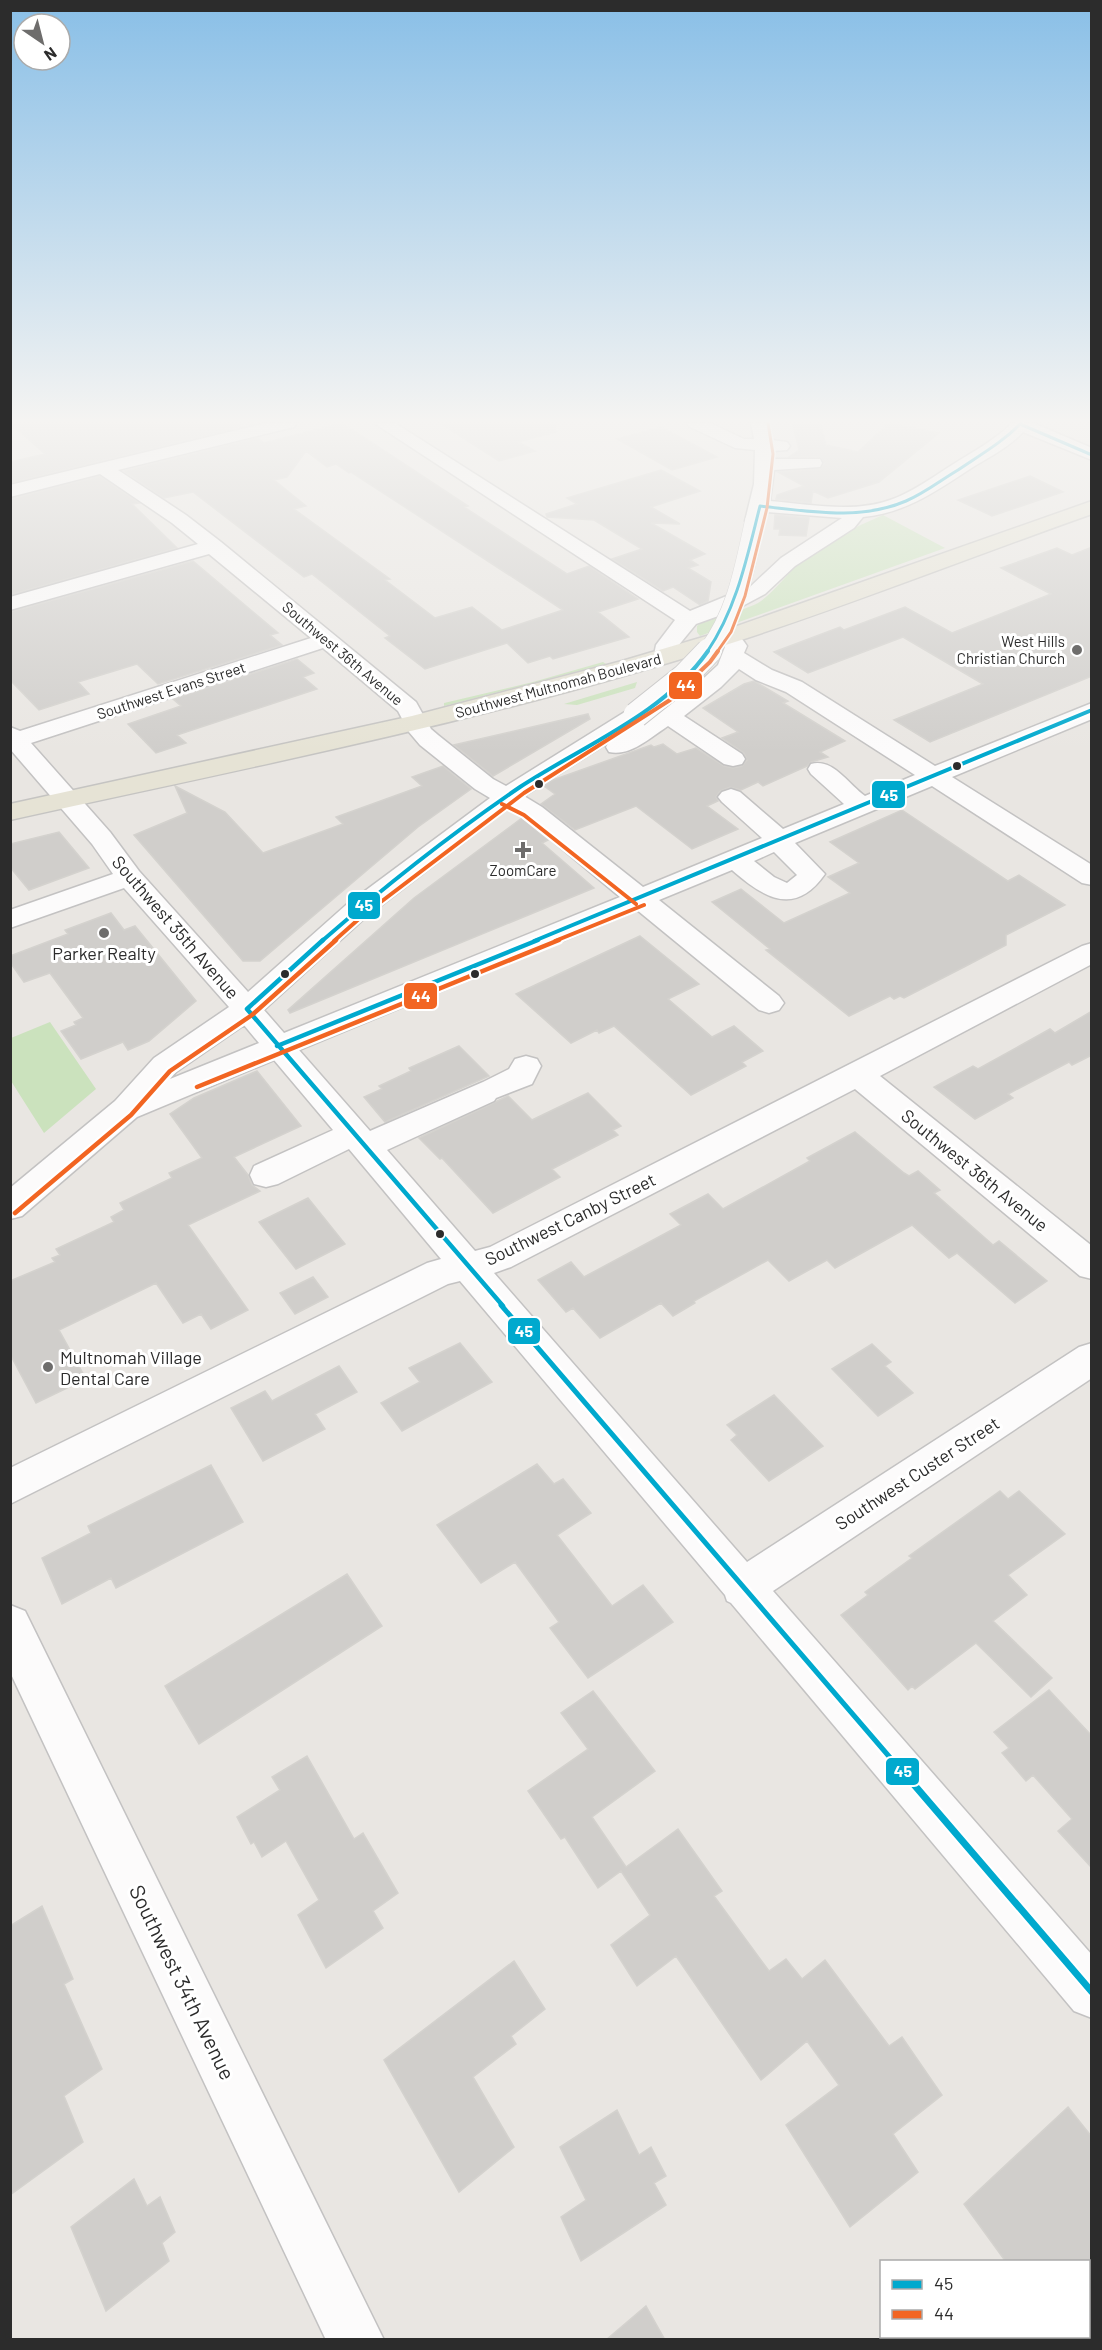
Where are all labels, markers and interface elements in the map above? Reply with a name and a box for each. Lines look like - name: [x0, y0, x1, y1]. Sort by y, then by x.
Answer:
- north arrow: [12, 12, 72, 72]
- text: N: [41, 44, 61, 66]
- street label: Southwest 36th Avenue: [279, 597, 407, 709]
- place label: West Hills Christian Church: [957, 632, 1065, 667]
- marker: West Hills Christian Church: [1070, 643, 1084, 657]
- street label: Southwest Multnomah Boulevard: [453, 649, 663, 721]
- street label: Southwest Evans Street: [94, 657, 248, 723]
- line badge: 44: [668, 671, 703, 700]
- text: 44: [676, 675, 696, 694]
- unlabelled marker: [951, 760, 963, 772]
- unlabelled marker: [533, 778, 545, 790]
- line badge: 45: [871, 780, 906, 809]
- text: 45: [880, 785, 899, 804]
- marker: ZoomCare: [514, 841, 532, 859]
- street label: Southwest 35th Avenue: [108, 851, 244, 1003]
- place label: ZoomCare: [489, 861, 557, 879]
- line badge: 45: [347, 891, 381, 920]
- text: 45: [355, 895, 374, 914]
- marker: Parker Realty: [97, 926, 111, 940]
- place label: Parker Realty: [52, 942, 156, 964]
- unlabelled marker: [279, 968, 291, 980]
- unlabelled marker: [469, 968, 481, 980]
- line badge: 44: [403, 982, 438, 1010]
- text: 44: [411, 986, 431, 1005]
- street label: Southwest 36th Avenue: [897, 1104, 1053, 1236]
- street label: Southwest Canby Street: [481, 1168, 659, 1270]
- unlabelled marker: [434, 1228, 446, 1240]
- line badge: 45: [507, 1317, 541, 1345]
- text: 45: [515, 1321, 534, 1340]
- place label: Multnomah Village Dental Care: [60, 1346, 202, 1389]
- marker: Multnomah Village Dental Care: [41, 1360, 55, 1374]
- street label: Southwest Custer Street: [831, 1412, 1003, 1534]
- line badge: 45: [885, 1757, 920, 1786]
- text: 45: [894, 1761, 913, 1780]
- street label: Southwest 34th Avenue: [125, 1880, 241, 2084]
- legend: [880, 2260, 1090, 2338]
- text: 45: [934, 2272, 953, 2294]
- text: 44: [934, 2302, 954, 2324]

